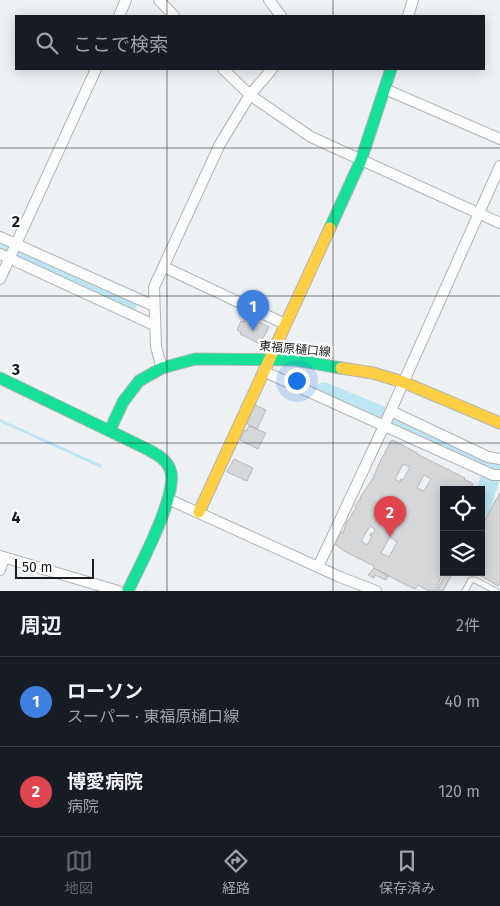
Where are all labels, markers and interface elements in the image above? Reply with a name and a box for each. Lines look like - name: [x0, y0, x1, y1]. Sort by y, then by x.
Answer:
- search box: [15, 15, 485, 70]
- icon: search: [33, 29, 61, 57]
- text: ここで検索: [73, 33, 168, 56]
- text: 2: [12, 212, 20, 231]
- pin: 1: [237, 290, 269, 331]
- street label: 東福原樋口線: [259, 339, 331, 359]
- text: 3: [11, 360, 20, 379]
- your location: [284, 368, 310, 394]
- map controls: [440, 486, 485, 576]
- button: locate: [440, 486, 485, 531]
- pin: 2: [374, 496, 406, 537]
- text: 4: [11, 508, 21, 527]
- button: layers: [440, 531, 485, 576]
- scale bar: [15, 556, 94, 579]
- text: 50 m: [22, 559, 53, 576]
- text: 周辺: [20, 613, 62, 639]
- text: 2件: [456, 616, 480, 635]
- text: ローソン: [67, 680, 143, 703]
- text: 1: [32, 692, 40, 711]
- text: 40 m: [445, 692, 480, 711]
- text: スーパー · 東福原樋口線: [67, 707, 239, 726]
- text: 博愛病院: [67, 770, 143, 793]
- text: 2: [32, 782, 40, 801]
- text: 120 m: [438, 782, 480, 801]
- text: 病院: [67, 797, 99, 816]
- tab: 地図: [65, 847, 93, 897]
- tab: 経路: [222, 847, 250, 897]
- tab: 保存済み: [379, 847, 435, 897]

